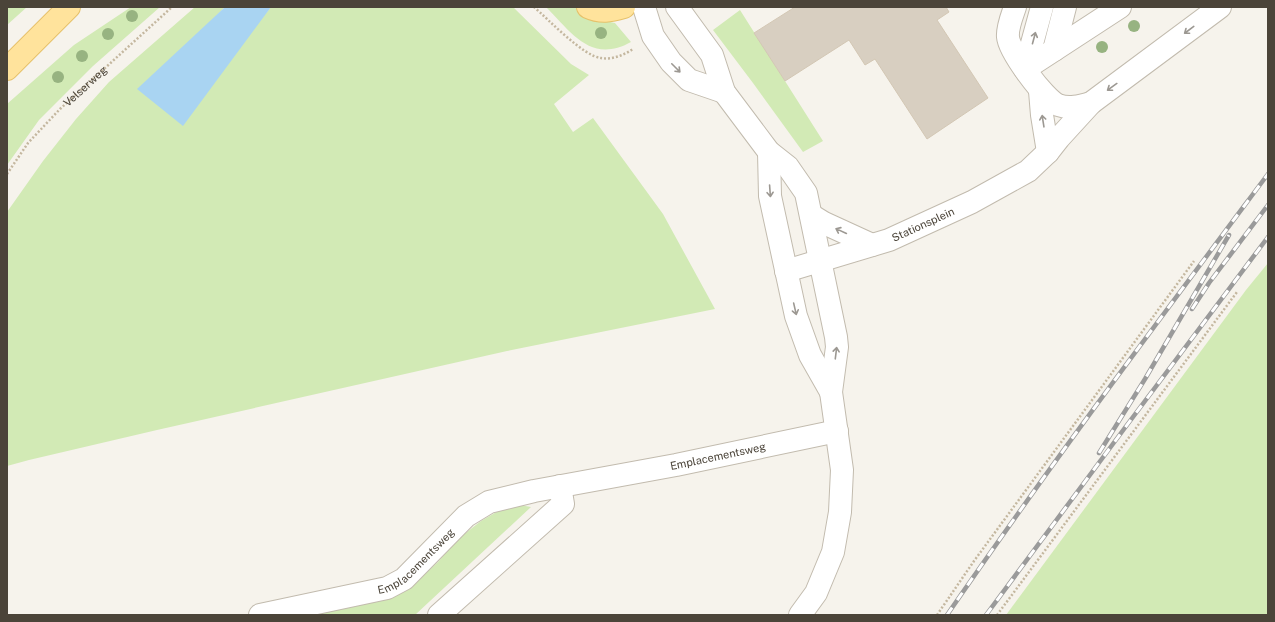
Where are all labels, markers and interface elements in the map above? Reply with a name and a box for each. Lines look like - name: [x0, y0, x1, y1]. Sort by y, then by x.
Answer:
- one-way arrow: [1184, 26, 1195, 35]
- one-way arrow: [1031, 32, 1038, 45]
- street label: Velserweg: [61, 63, 109, 109]
- one-way arrow: [671, 63, 681, 72]
- one-way arrow: [1107, 83, 1118, 91]
- one-way arrow: [1039, 115, 1047, 128]
- one-way arrow: [766, 184, 774, 197]
- street label: Stationsplein: [890, 205, 956, 244]
- one-way arrow: [835, 227, 847, 234]
- one-way arrow: [791, 303, 799, 316]
- one-way arrow: [832, 347, 840, 360]
- street label: Emplacementsweg: [669, 440, 767, 472]
- street label: Emplacementsweg: [376, 526, 457, 596]

